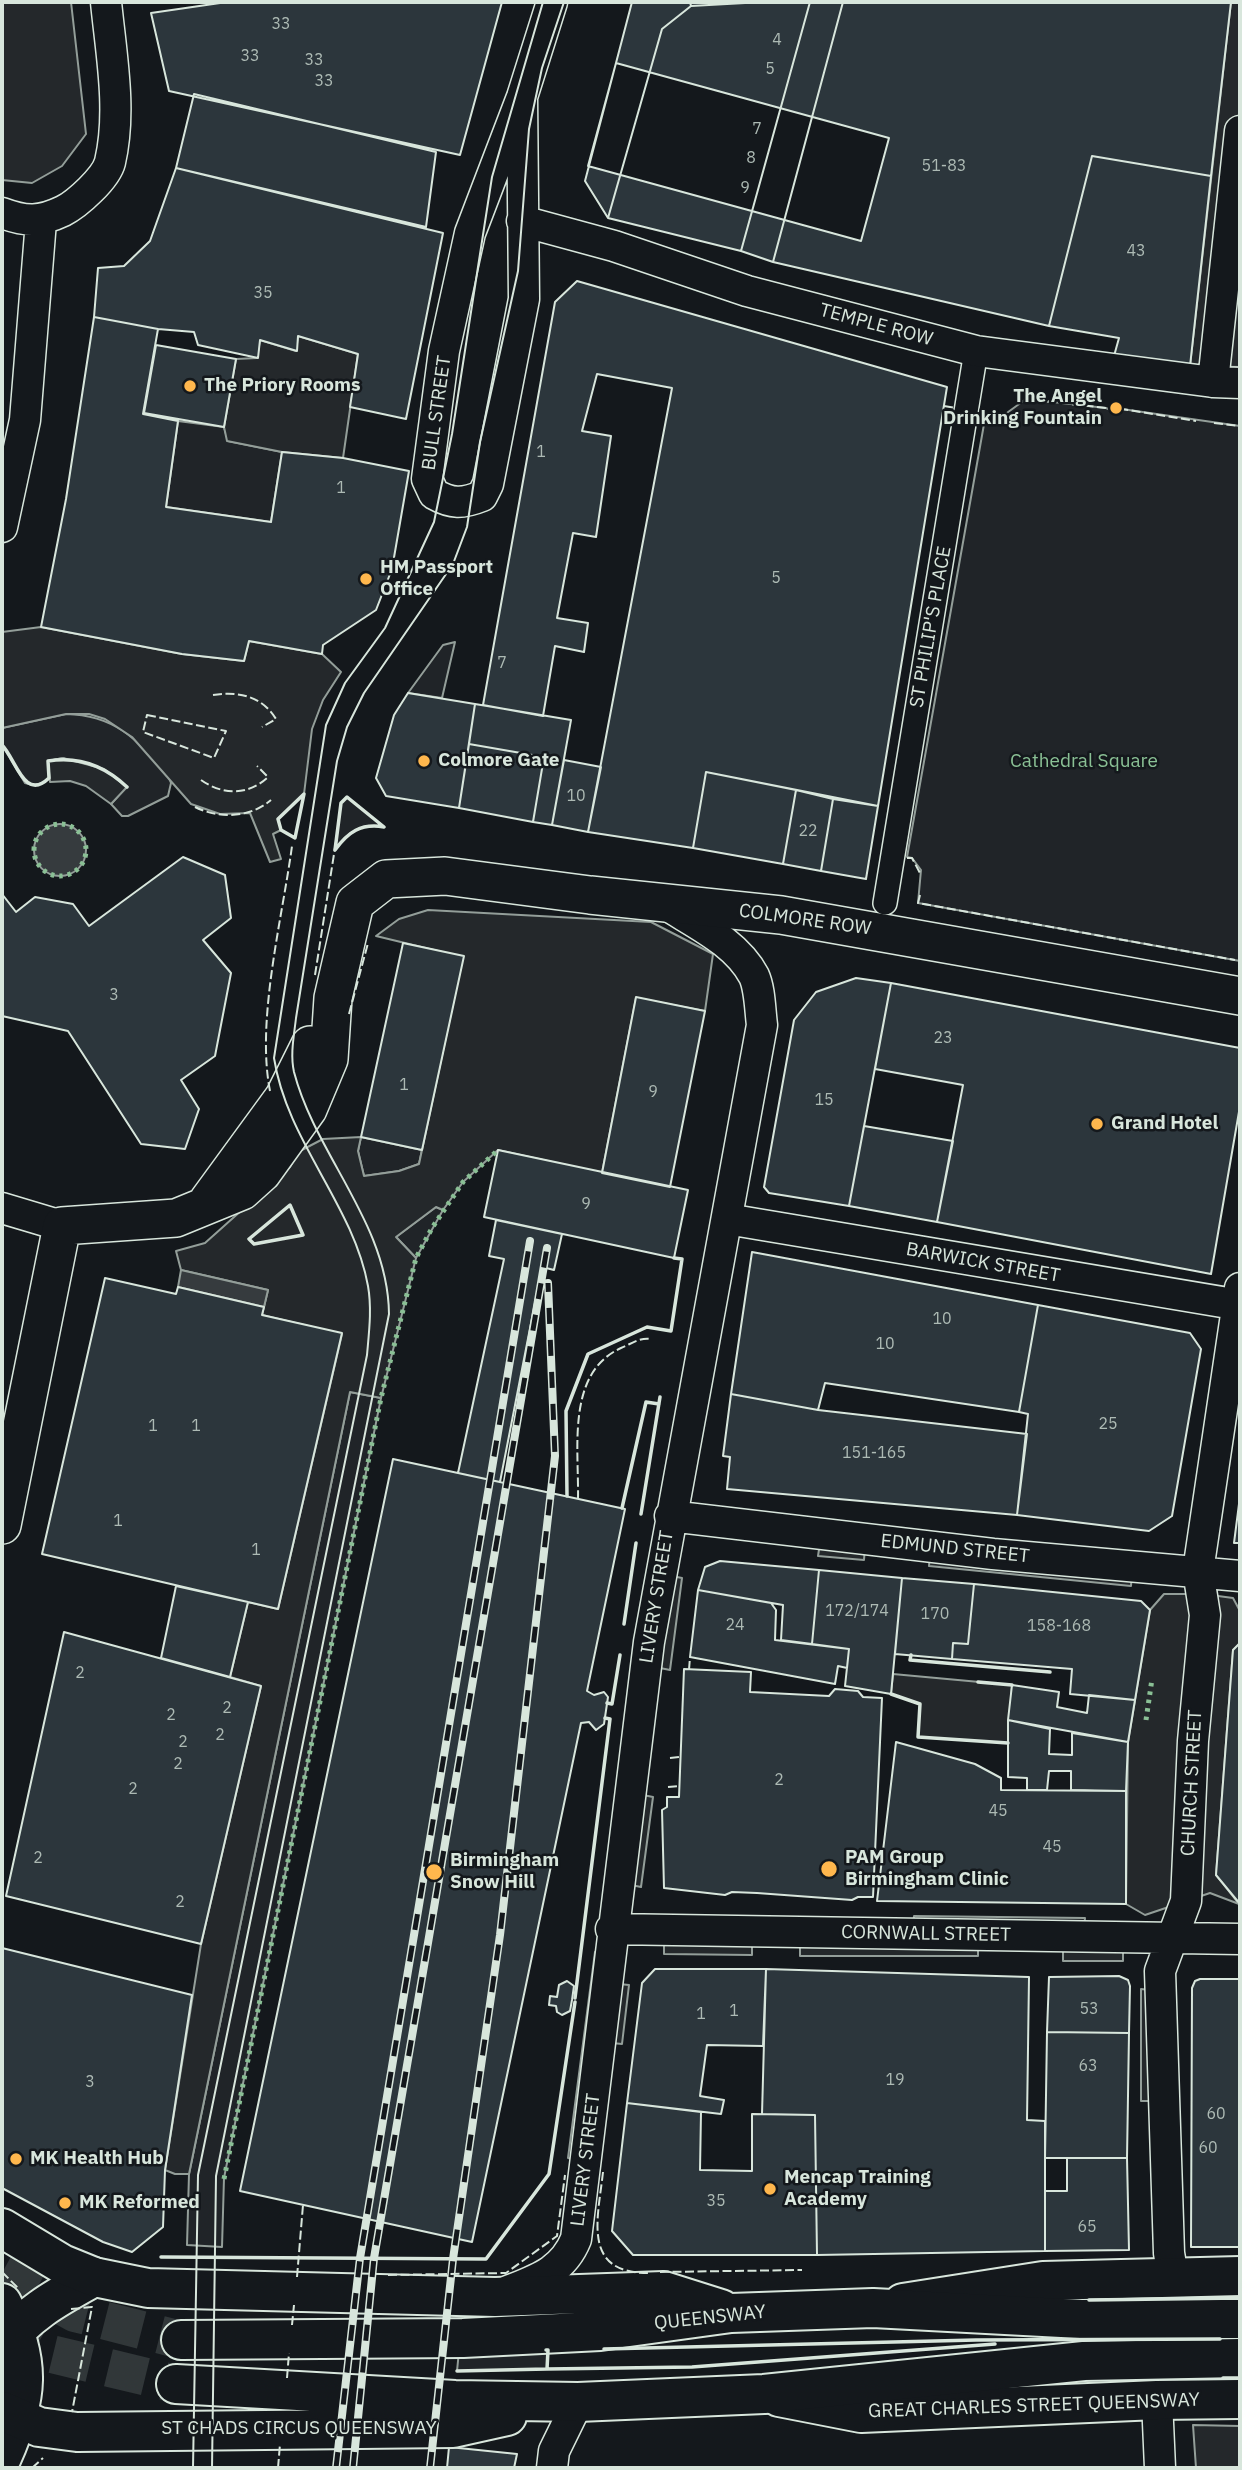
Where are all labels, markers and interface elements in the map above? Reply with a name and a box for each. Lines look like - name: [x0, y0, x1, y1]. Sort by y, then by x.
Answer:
- house number: 33: [271, 14, 291, 34]
- house number: 4: [772, 30, 782, 50]
- house number: 33: [240, 46, 260, 66]
- house number: 33: [304, 50, 324, 70]
- house number: 5: [765, 59, 775, 79]
- house number: 33: [314, 71, 334, 91]
- house number: 7: [752, 119, 762, 139]
- house number: 8: [746, 148, 756, 168]
- house number: 51-83: [922, 156, 966, 176]
- house number: 9: [740, 178, 750, 198]
- house number: 43: [1126, 241, 1146, 261]
- house number: 35: [253, 283, 273, 303]
- street label: TEMPLE ROW: [817, 299, 935, 351]
- street label: BULL STREET: [418, 354, 456, 472]
- place label: The Priory Rooms: [204, 375, 361, 397]
- marker: The Priory Rooms: [182, 378, 198, 394]
- place label: The Angel Drinking Fountain: [943, 386, 1102, 430]
- marker: The Angel Drinking Fountain: [1108, 400, 1124, 416]
- house number: 1: [536, 442, 546, 462]
- house number: 1: [336, 478, 346, 498]
- street label: ST PHILIP'S PLACE: [906, 544, 956, 710]
- place label: HM Passport Office: [380, 557, 493, 601]
- house number: 5: [771, 568, 781, 588]
- marker: HM Passport Office: [358, 571, 374, 587]
- house number: 7: [497, 653, 507, 673]
- place label: Colmore Gate: [438, 750, 560, 772]
- park label: Cathedral Square: [1010, 751, 1158, 773]
- marker: Colmore Gate: [416, 753, 432, 769]
- house number: 10: [566, 786, 586, 806]
- house number: 22: [798, 821, 818, 841]
- street label: COLMORE ROW: [737, 899, 873, 941]
- house number: 3: [109, 985, 119, 1005]
- house number: 23: [933, 1028, 953, 1048]
- house number: 1: [399, 1075, 409, 1095]
- house number: 9: [648, 1082, 658, 1102]
- house number: 15: [814, 1090, 834, 1110]
- place label: Grand Hotel: [1111, 1113, 1218, 1135]
- marker: Grand Hotel: [1089, 1116, 1105, 1132]
- house number: 9: [581, 1194, 591, 1214]
- street label: BARWICK STREET: [904, 1238, 1062, 1288]
- house number: 10: [932, 1309, 952, 1329]
- house number: 10: [875, 1334, 895, 1354]
- house number: 25: [1098, 1414, 1118, 1434]
- house number: 1: [148, 1416, 158, 1436]
- house number: 1: [191, 1416, 201, 1436]
- house number: 151-165: [842, 1443, 906, 1463]
- house number: 1: [113, 1511, 123, 1531]
- street label: LIVERY STREET: [635, 1529, 679, 1665]
- street label: EDMUND STREET: [879, 1530, 1031, 1568]
- house number: 1: [251, 1540, 261, 1560]
- house number: 172/174: [825, 1601, 889, 1621]
- house number: 170: [921, 1604, 949, 1624]
- house number: 24: [725, 1615, 745, 1635]
- house number: 158-168: [1027, 1616, 1091, 1636]
- house number: 2: [75, 1663, 85, 1683]
- house number: 2: [222, 1698, 232, 1718]
- house number: 2: [166, 1705, 176, 1725]
- street label: CHURCH STREET: [1177, 1709, 1207, 1857]
- house number: 2: [215, 1725, 225, 1745]
- house number: 2: [178, 1732, 188, 1752]
- house number: 2: [173, 1754, 183, 1774]
- house number: 2: [774, 1770, 784, 1790]
- house number: 2: [128, 1779, 138, 1799]
- house number: 45: [988, 1801, 1008, 1821]
- house number: 45: [1042, 1837, 1062, 1857]
- place label: PAM Group Birmingham Clinic: [845, 1847, 1009, 1891]
- house number: 2: [33, 1848, 43, 1868]
- place label: Birmingham Snow Hill: [450, 1850, 559, 1894]
- marker: PAM Group Birmingham Clinic: [819, 1859, 839, 1879]
- marker: Birmingham Snow Hill: [424, 1862, 444, 1882]
- house number: 2: [175, 1892, 185, 1912]
- street label: CORNWALL STREET: [841, 1921, 1011, 1947]
- house number: 53: [1079, 1999, 1099, 2019]
- house number: 1: [729, 2001, 739, 2021]
- house number: 1: [696, 2004, 706, 2024]
- house number: 63: [1078, 2056, 1098, 2076]
- house number: 19: [885, 2070, 905, 2090]
- house number: 3: [85, 2072, 95, 2092]
- street label: LIVERY STREET: [567, 2092, 605, 2228]
- house number: 60: [1206, 2104, 1226, 2124]
- house number: 60: [1198, 2138, 1218, 2158]
- place label: MK Health Hub: [30, 2148, 164, 2170]
- marker: MK Health Hub: [8, 2151, 24, 2167]
- place label: Mencap Training Academy: [784, 2167, 931, 2211]
- marker: Mencap Training Academy: [762, 2181, 778, 2197]
- house number: 35: [706, 2191, 726, 2211]
- place label: MK Reformed: [79, 2192, 200, 2214]
- marker: MK Reformed: [57, 2195, 73, 2211]
- house number: 65: [1077, 2217, 1097, 2237]
- street label: QUEENSWAY: [653, 2301, 767, 2335]
- street label: GREAT CHARLES STREET QUEENSWAY: [868, 2389, 1200, 2423]
- street label: ST CHADS CIRCUS QUEENSWAY: [161, 2418, 437, 2440]

